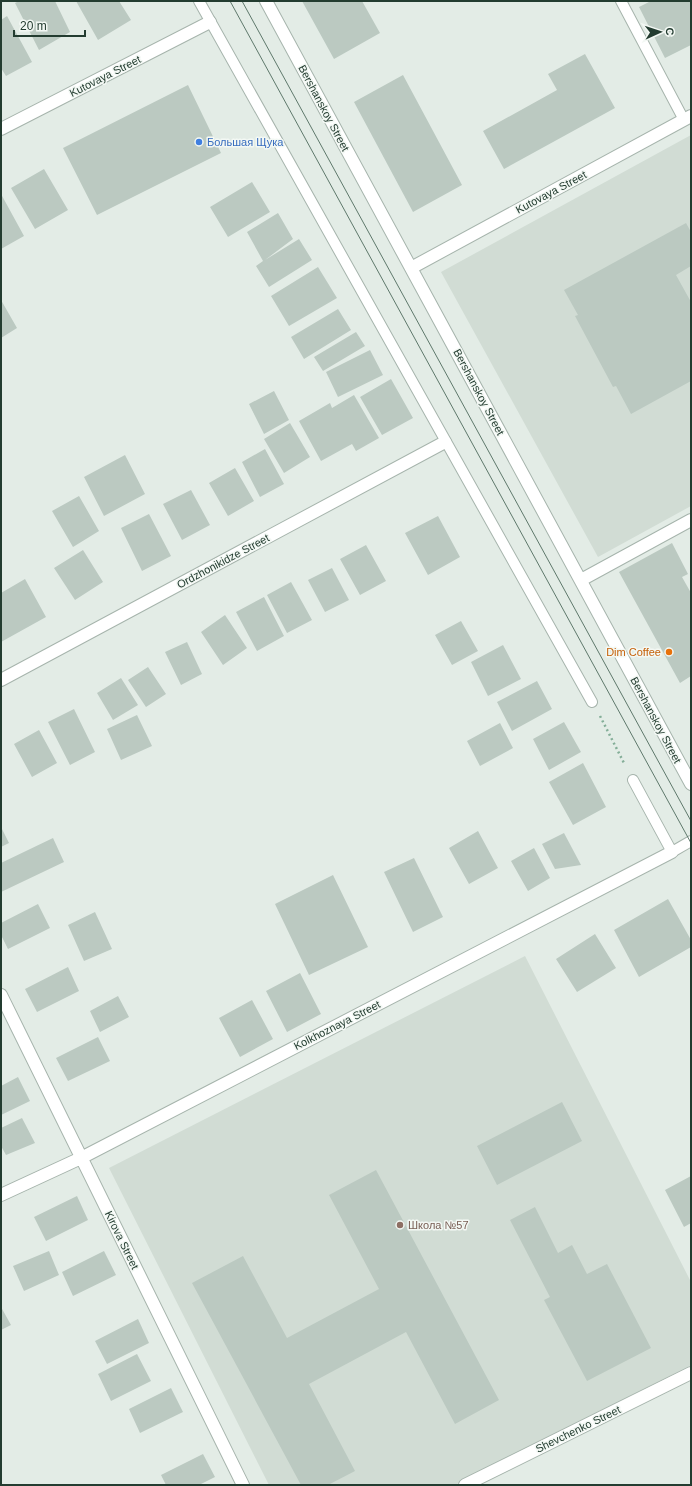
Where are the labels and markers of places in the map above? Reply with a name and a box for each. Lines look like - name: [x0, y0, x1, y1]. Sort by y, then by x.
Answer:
- place label: Большая Щука: [207, 136, 284, 148]
- marker: Большая Щука: [194, 137, 204, 147]
- place label: Dim Coffee: [606, 646, 661, 658]
- marker: Dim Coffee: [664, 647, 674, 657]
- place label: Школа №57: [408, 1219, 469, 1231]
- marker: Школа №57: [395, 1220, 405, 1230]

